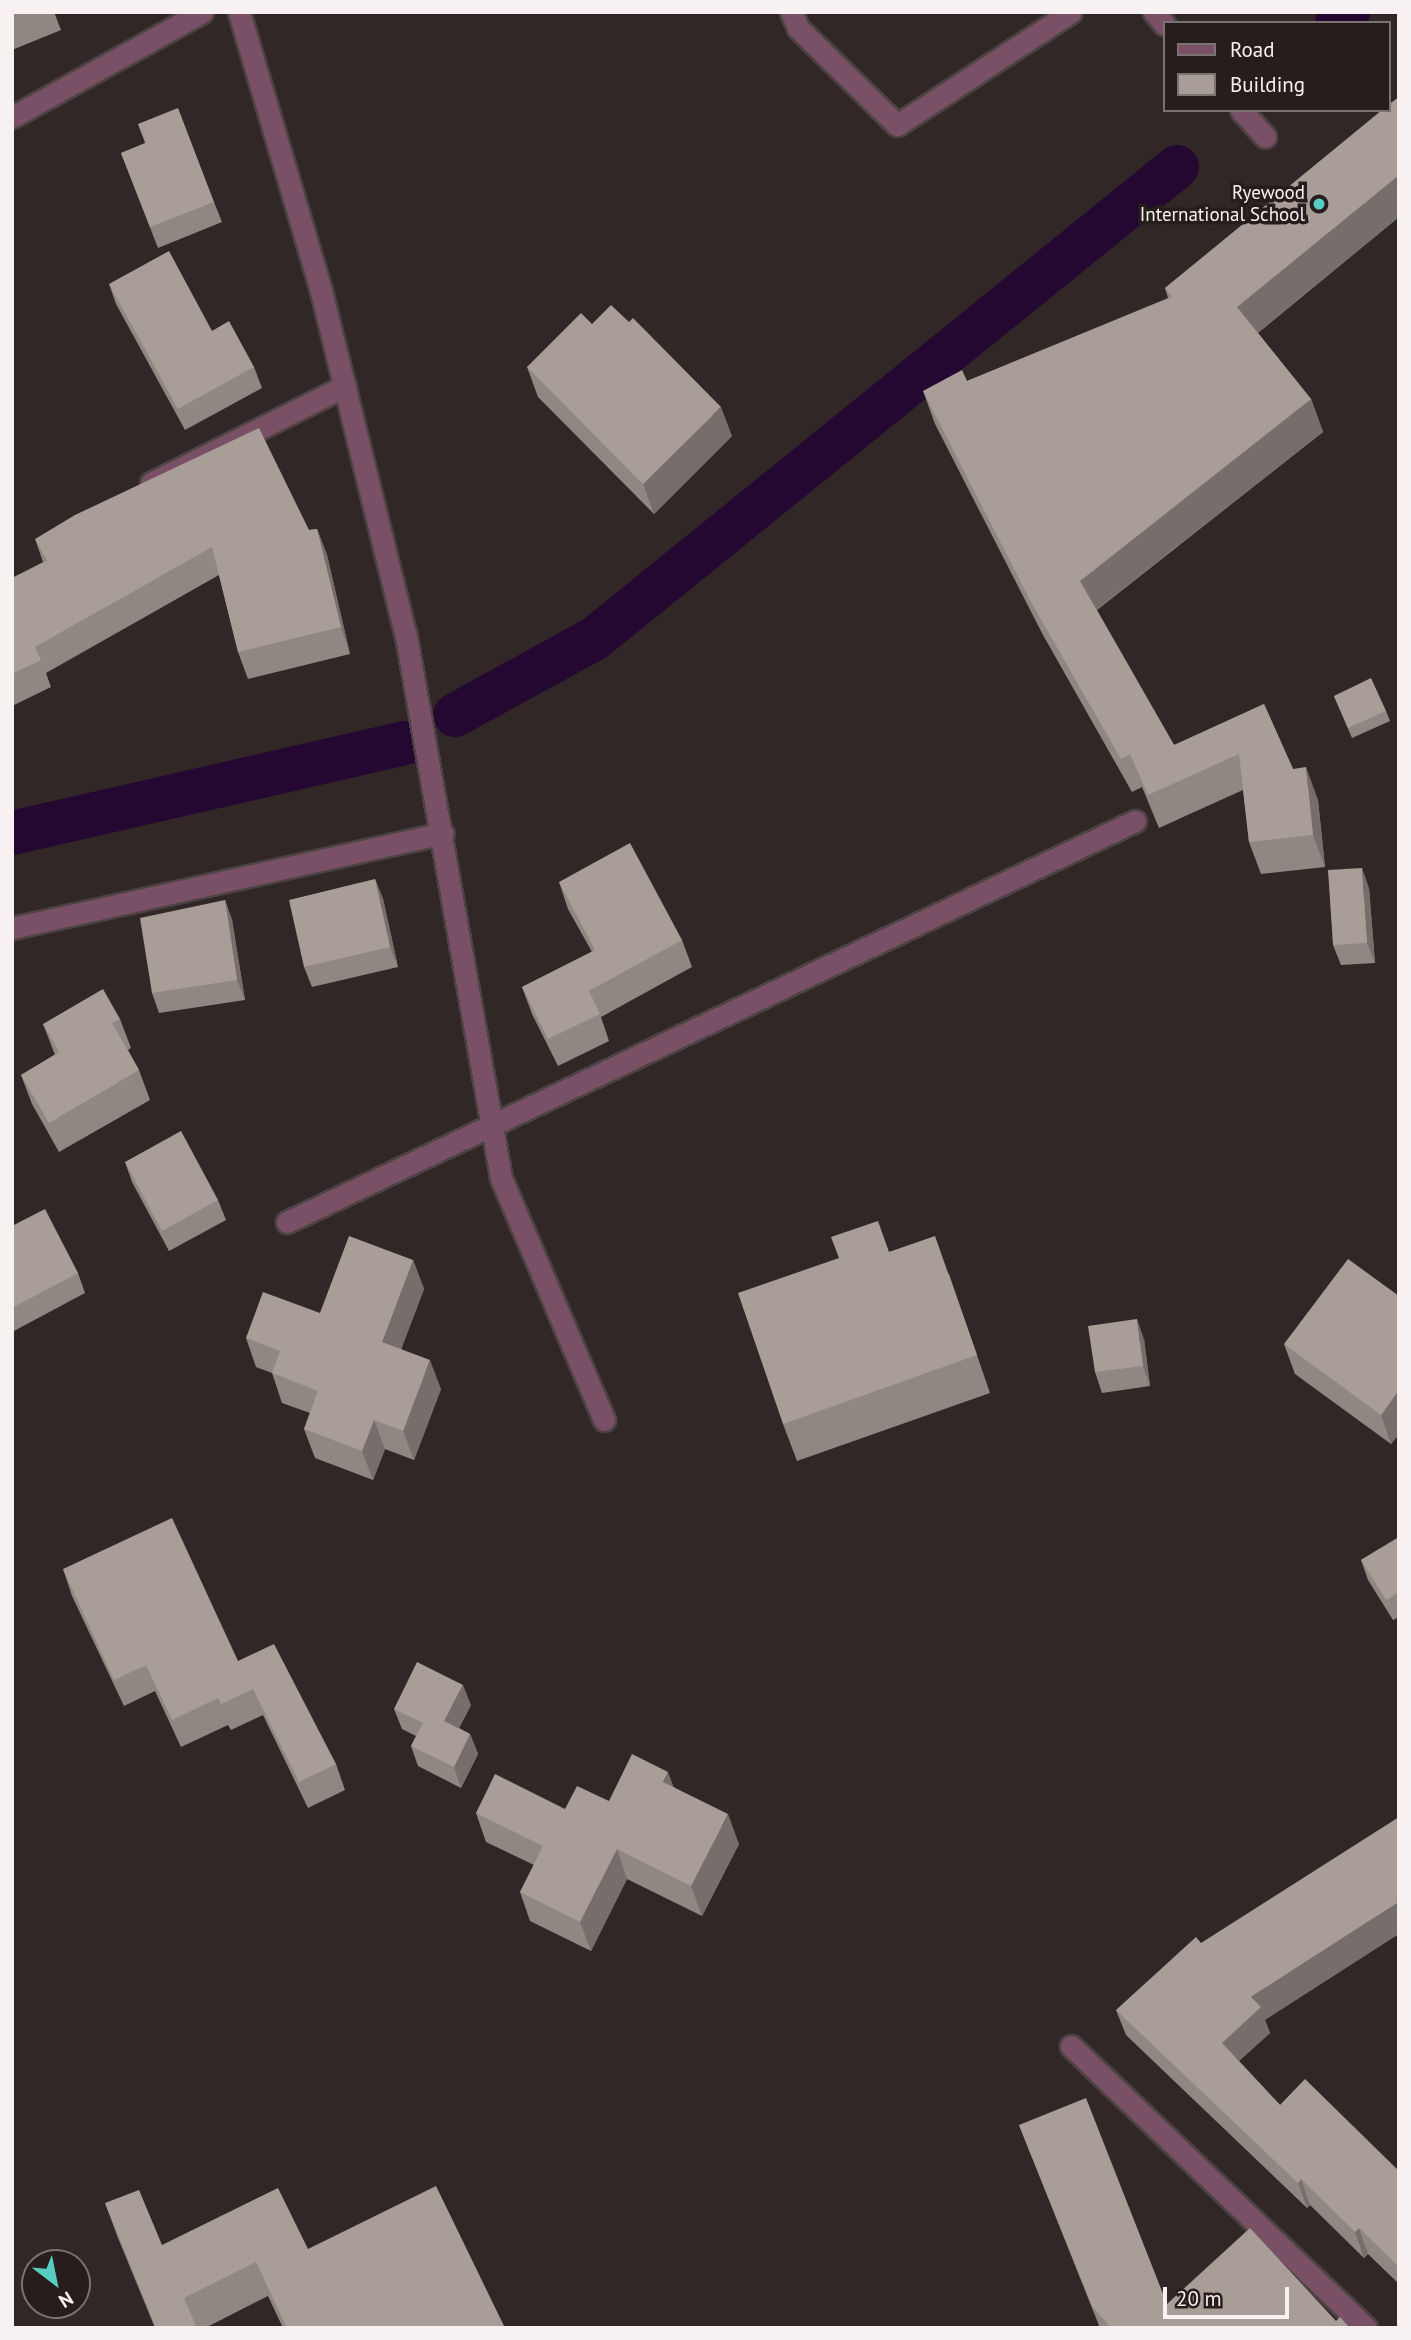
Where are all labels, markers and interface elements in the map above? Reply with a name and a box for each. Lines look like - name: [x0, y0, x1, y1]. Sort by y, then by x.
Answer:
- legend: [1162, 21, 1390, 112]
- text: Road: [1230, 36, 1274, 63]
- text: Building: [1230, 71, 1305, 98]
- place label: Ryewood International School: [1140, 182, 1305, 226]
- marker: Ryewood International School: [1311, 196, 1327, 212]
- north arrow: [21, 2249, 91, 2319]
- scale bar: [1166, 2274, 1292, 2318]
- text: 20 m: [1176, 2285, 1222, 2312]
- text: N: [54, 2287, 78, 2314]

